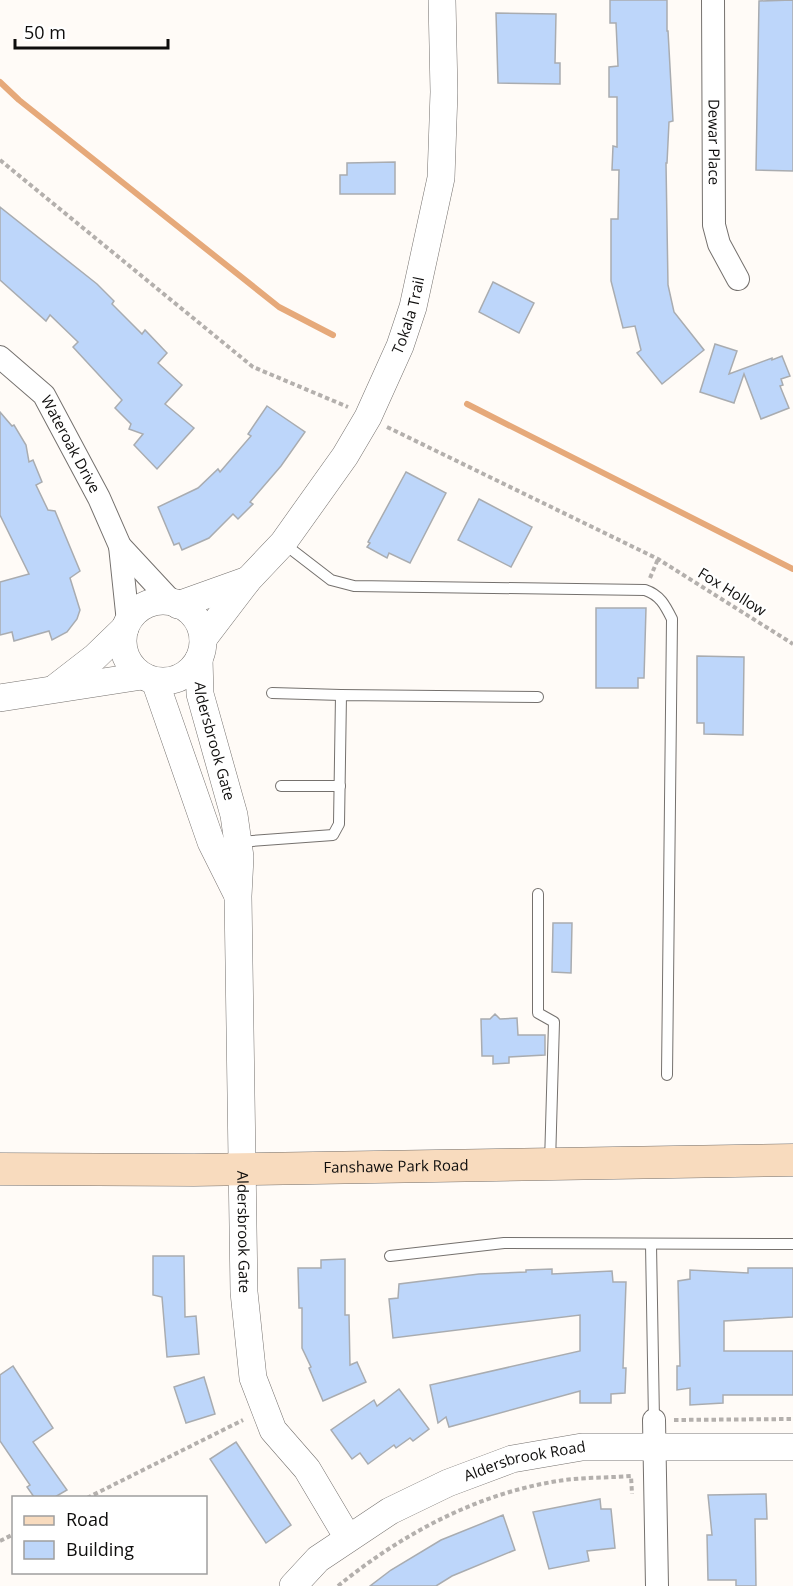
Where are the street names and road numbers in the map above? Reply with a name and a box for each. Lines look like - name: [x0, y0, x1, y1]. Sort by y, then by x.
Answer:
- street label: Dewar Place: [704, 99, 725, 185]
- street label: Tokala Trail: [387, 275, 428, 357]
- street label: Wateroak Drive: [37, 391, 105, 496]
- street label: Fox Hollow: [695, 562, 771, 620]
- street label: Aldersbrook Gate: [191, 681, 240, 803]
- street label: Fanshawe Park Road: [323, 1154, 469, 1177]
- street label: Aldersbrook Gate: [233, 1170, 255, 1293]
- street label: Aldersbrook Road: [461, 1436, 587, 1485]

